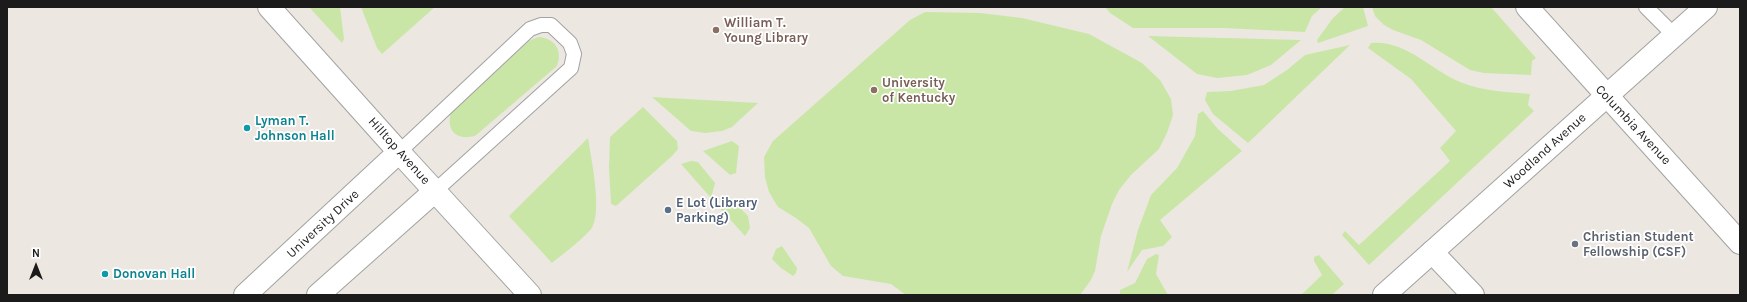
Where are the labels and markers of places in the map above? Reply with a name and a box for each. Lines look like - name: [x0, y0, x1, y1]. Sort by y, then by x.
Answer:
- place label: William T. Young Library: [724, 15, 808, 46]
- marker: William T. Young Library: [711, 25, 721, 35]
- place label: University of Kentucky: [882, 75, 955, 106]
- marker: University of Kentucky: [869, 85, 879, 95]
- place label: Lyman T. Johnson Hall: [255, 113, 335, 144]
- marker: Lyman T. Johnson Hall: [242, 123, 252, 133]
- place label: E Lot (Library Parking): [676, 195, 757, 226]
- marker: E Lot (Library Parking): [663, 205, 673, 215]
- place label: Christian Student Fellowship (CSF): [1583, 229, 1694, 260]
- marker: Christian Student Fellowship (CSF): [1570, 239, 1580, 249]
- place label: Donovan Hall: [113, 266, 195, 282]
- marker: Donovan Hall: [100, 269, 110, 279]

